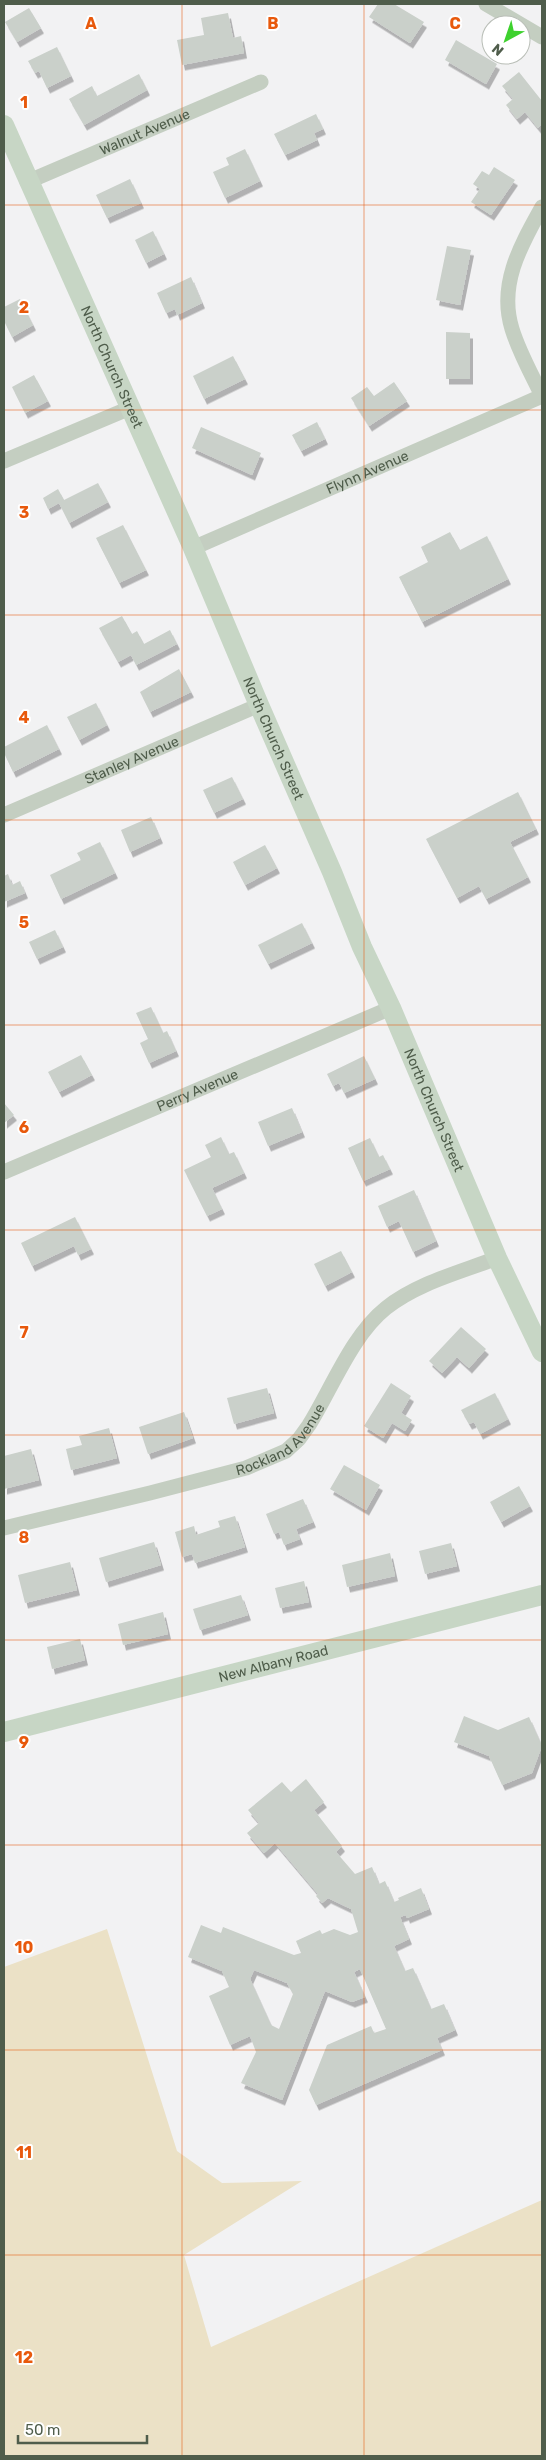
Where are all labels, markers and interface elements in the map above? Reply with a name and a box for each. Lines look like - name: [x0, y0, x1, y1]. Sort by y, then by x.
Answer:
- text: A: [85, 14, 97, 33]
- text: B: [267, 14, 279, 33]
- text: C: [449, 14, 461, 33]
- north arrow: [481, 15, 531, 65]
- text: N: [489, 40, 507, 59]
- text: 1: [20, 93, 28, 112]
- street label: Walnut Avenue: [97, 105, 193, 158]
- text: 2: [19, 298, 29, 317]
- street label: North Church Street: [77, 303, 147, 431]
- street label: Flynn Avenue: [323, 447, 411, 498]
- text: 3: [19, 503, 29, 522]
- street label: North Church Street: [240, 674, 308, 803]
- text: 4: [19, 708, 30, 727]
- street label: Stanley Avenue: [82, 732, 181, 788]
- text: 5: [19, 913, 29, 932]
- street label: North Church Street: [401, 1046, 468, 1175]
- street label: Perry Avenue: [154, 1065, 241, 1115]
- text: 6: [19, 1118, 29, 1137]
- text: 7: [19, 1323, 29, 1342]
- street label: Rockland Avenue: [234, 1401, 328, 1479]
- text: 8: [19, 1528, 30, 1547]
- street label: New Albany Road: [217, 1641, 330, 1686]
- text: 9: [19, 1733, 29, 1752]
- text: 10: [15, 1938, 34, 1957]
- text: 11: [16, 2143, 32, 2162]
- text: 12: [15, 2348, 33, 2367]
- scale bar: [18, 2412, 146, 2444]
- text: 50 m: [25, 2421, 60, 2439]

